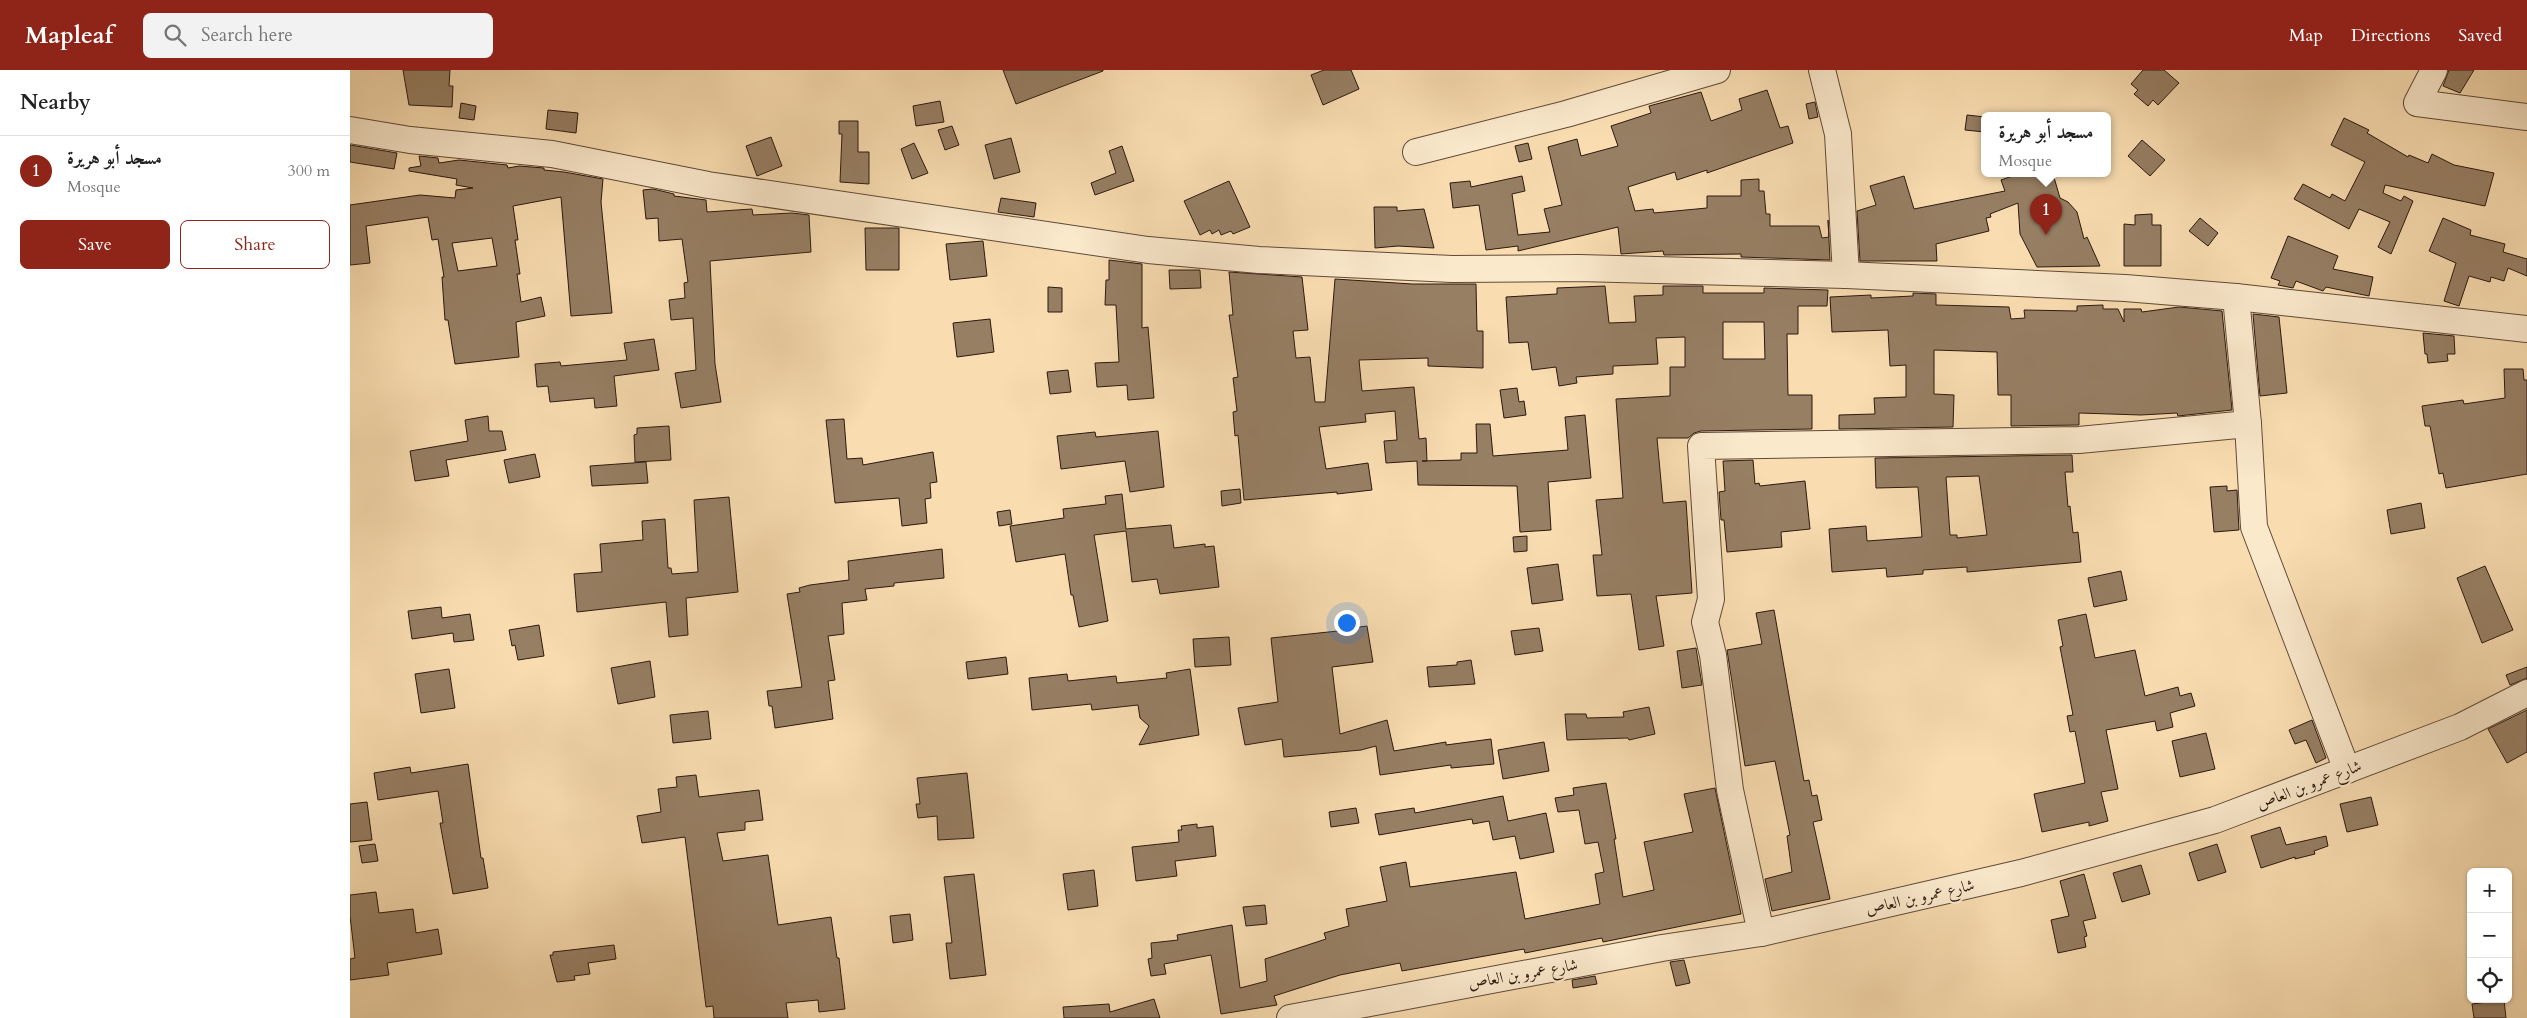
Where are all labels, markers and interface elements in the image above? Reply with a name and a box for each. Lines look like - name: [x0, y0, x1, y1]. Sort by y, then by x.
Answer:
- search box: [143, 13, 493, 58]
- text: Mapleaf: [25, 19, 113, 52]
- icon: search: [161, 21, 189, 49]
- text: Search here: [201, 22, 293, 48]
- text: Map: [2289, 23, 2323, 48]
- text: Directions: [2351, 23, 2430, 48]
- text: Saved: [2458, 23, 2502, 48]
- text: Nearby: [20, 88, 91, 117]
- popup: [1981, 112, 2111, 177]
- text: مسجد أبو هريرة: [1999, 119, 2093, 145]
- text: مسجد أبو هريرة: [67, 145, 162, 171]
- text: Mosque: [1999, 150, 2052, 172]
- text: 1: [32, 160, 40, 182]
- text: 300 m: [288, 160, 330, 182]
- text: Mosque: [67, 176, 121, 198]
- pin: 1: [2030, 194, 2062, 235]
- button: Save: [20, 220, 170, 269]
- button: Share: [180, 220, 330, 269]
- your location: [1334, 610, 1360, 636]
- street label: شارع عمرو بن العاص: [2253, 755, 2365, 817]
- map controls: [2467, 868, 2512, 1003]
- button: +: [2467, 868, 2512, 913]
- street label: شارع عمرو بن العاص: [1863, 874, 1977, 922]
- button: −: [2467, 913, 2512, 958]
- street label: شارع عمرو بن العاص: [1466, 954, 1580, 996]
- button: locate: [2467, 958, 2512, 1003]

